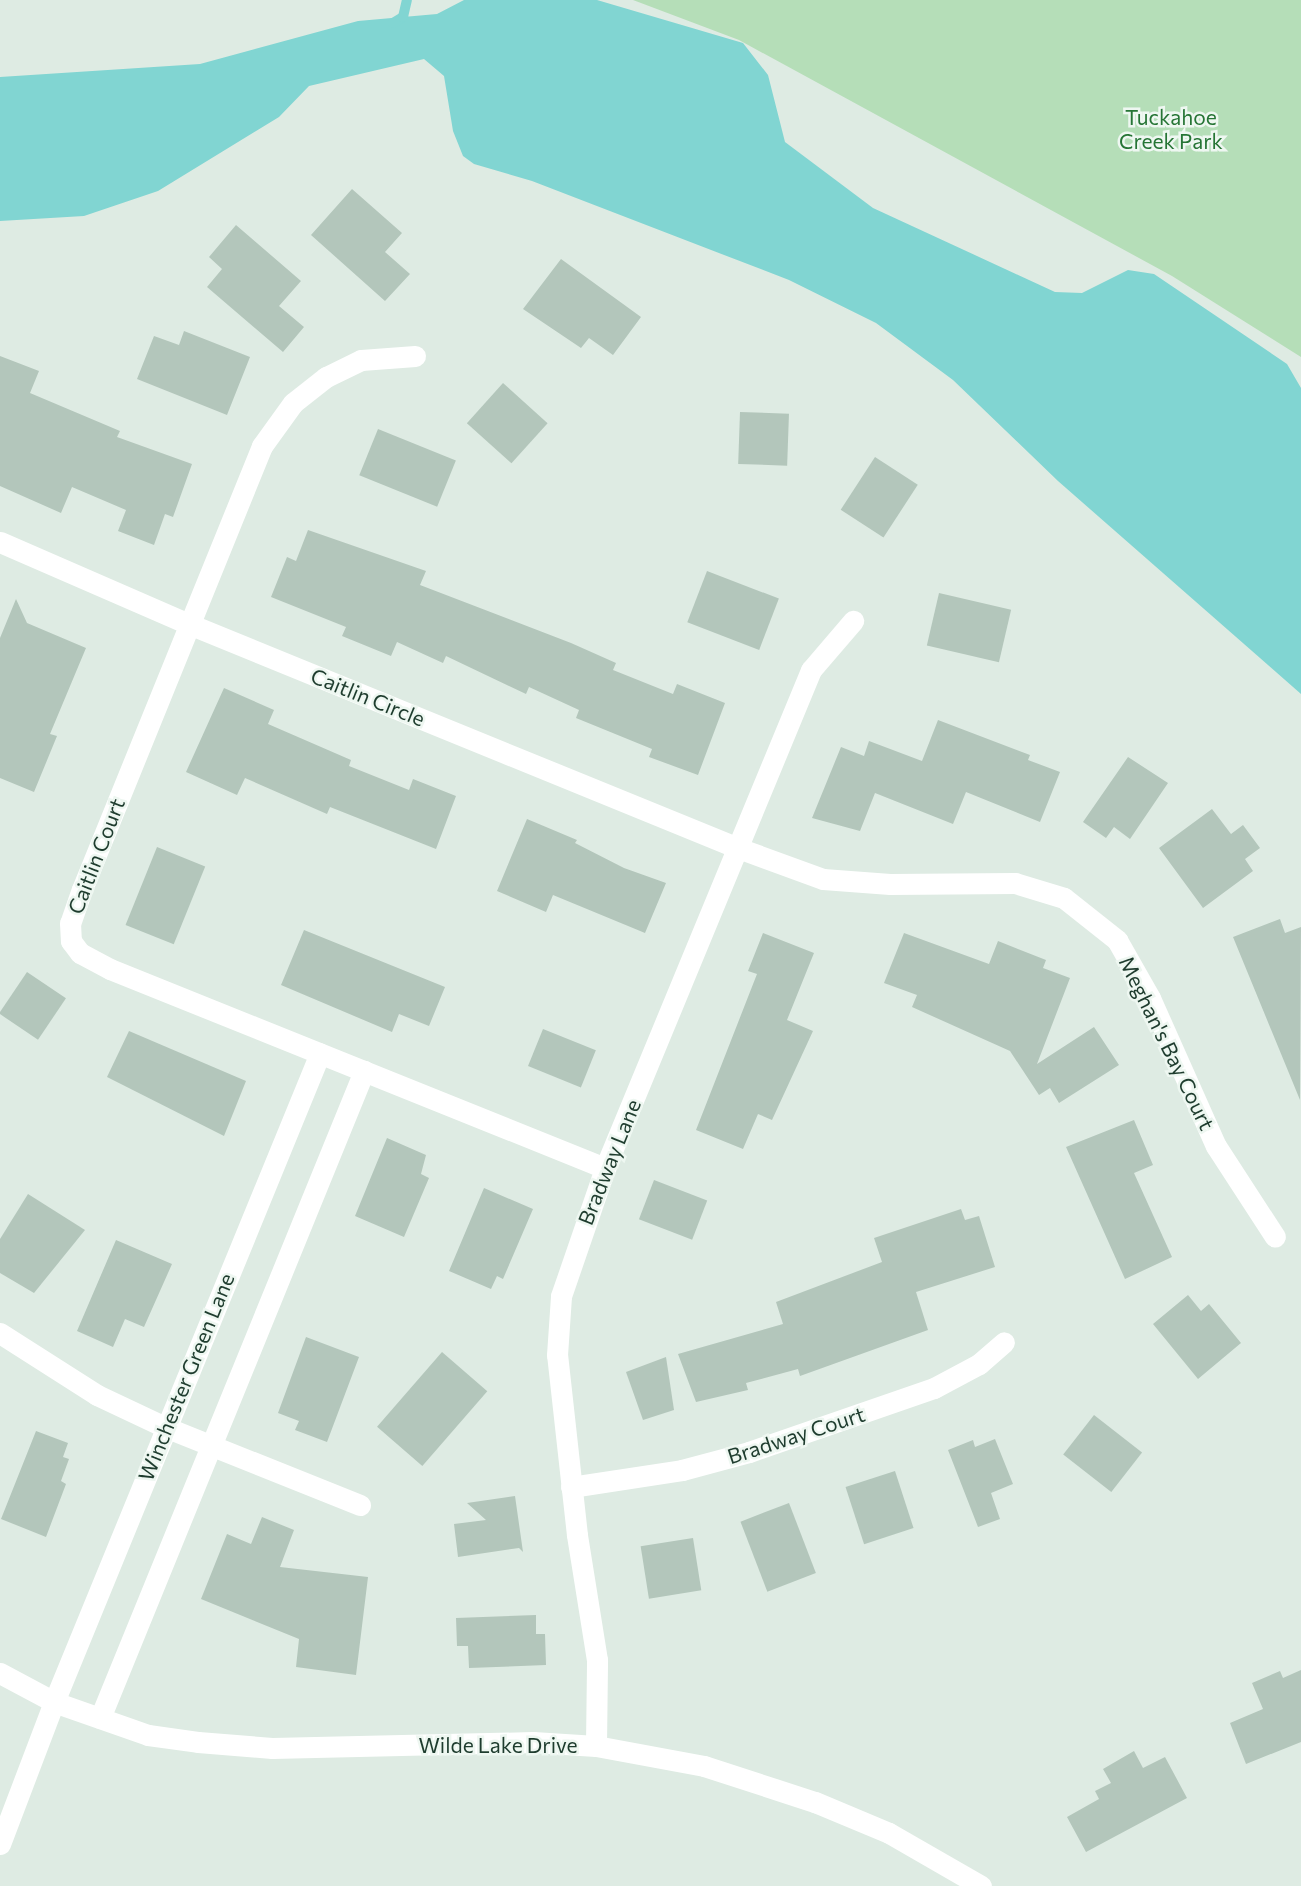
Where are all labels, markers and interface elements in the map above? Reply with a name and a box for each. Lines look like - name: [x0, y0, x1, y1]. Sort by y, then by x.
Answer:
- park label: Tuckahoe Creek Park: [1119, 104, 1223, 154]
- street label: Caitlin Circle: [307, 663, 429, 731]
- street label: Caitlin Court: [62, 795, 130, 917]
- street label: Meghan's Bay Court: [1114, 952, 1220, 1134]
- street label: Bradway Lane: [572, 1096, 646, 1228]
- street label: Winchester Green Lane: [133, 1270, 239, 1484]
- street label: Bradway Court: [724, 1401, 868, 1469]
- street label: Wilde Lake Drive: [418, 1732, 578, 1758]

